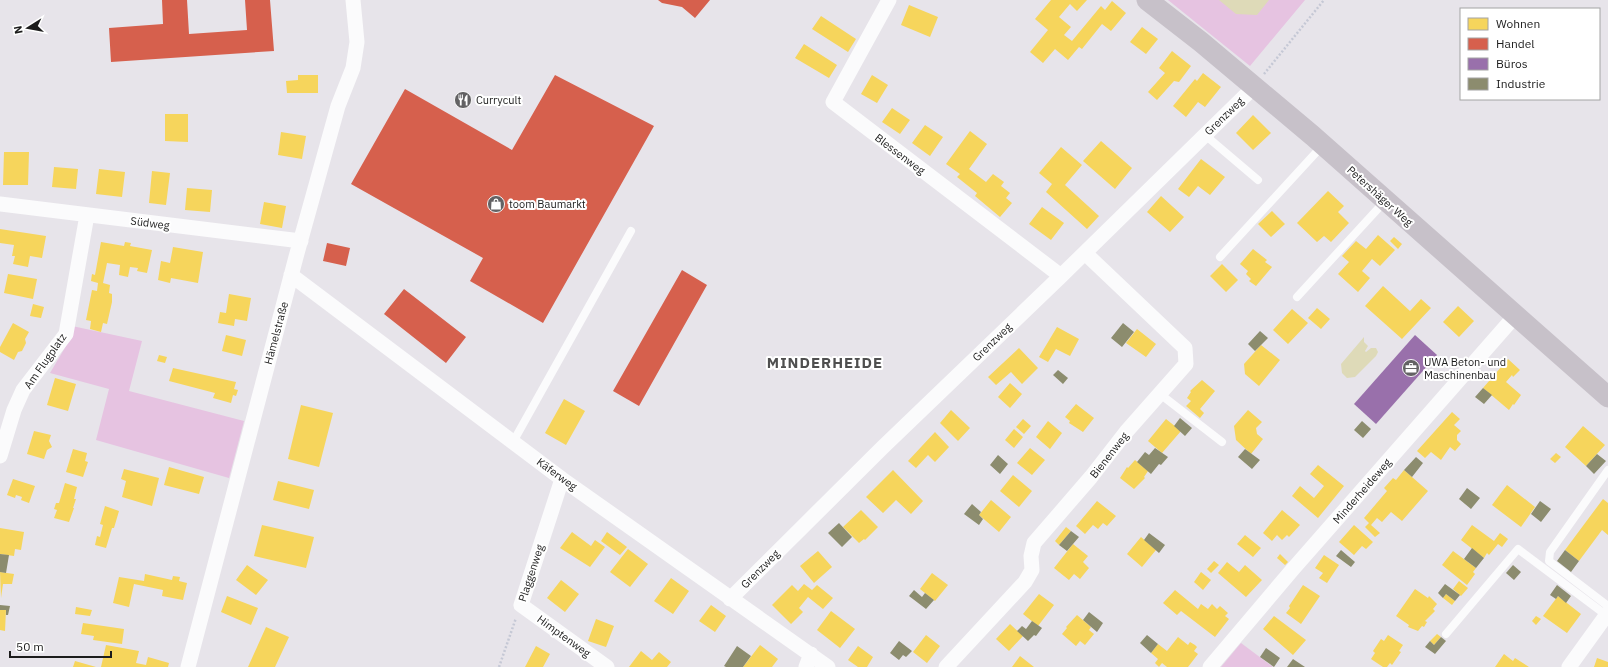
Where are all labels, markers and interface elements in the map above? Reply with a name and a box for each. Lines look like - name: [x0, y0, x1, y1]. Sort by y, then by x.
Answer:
- north arrow: [8, 8, 48, 48]
- legend: [1460, 8, 1600, 100]
- text: Wohnen: [1496, 16, 1540, 31]
- text: N: [11, 25, 26, 35]
- text: Handel: [1496, 36, 1535, 51]
- text: Büros: [1496, 56, 1528, 71]
- text: Industrie: [1496, 76, 1546, 91]
- restaurant icon: Currycult: [453, 90, 473, 110]
- place label: Currycult: [476, 93, 521, 107]
- street label: Grenzweg: [1201, 94, 1247, 138]
- street label: Blessenweg: [872, 131, 928, 178]
- street label: Petershäger Weg: [1344, 163, 1416, 229]
- shop icon: toom Baumarkt: [486, 194, 506, 214]
- place label: toom Baumarkt: [509, 197, 586, 211]
- street label: Südweg: [130, 214, 171, 232]
- street label: Hämelstraße: [261, 300, 291, 366]
- street label: Grenzweg: [969, 320, 1015, 364]
- street label: Am Flugplatz: [21, 330, 69, 392]
- district label: MINDERHEIDE: [767, 353, 883, 372]
- place label: UWA Beton- und Maschinenbau: [1424, 355, 1506, 382]
- office icon: UWA Beton- und Maschinenbau: [1401, 358, 1421, 378]
- street label: Bienenweg: [1087, 429, 1131, 481]
- street label: Käferweg: [534, 455, 580, 493]
- street label: Minderheideweg: [1330, 455, 1394, 527]
- street label: Plaggenweg: [515, 542, 547, 603]
- street label: Grenzweg: [738, 547, 782, 591]
- street label: Himptenweg: [535, 612, 594, 660]
- scale bar: [10, 633, 111, 659]
- text: 50 m: [16, 639, 44, 654]

